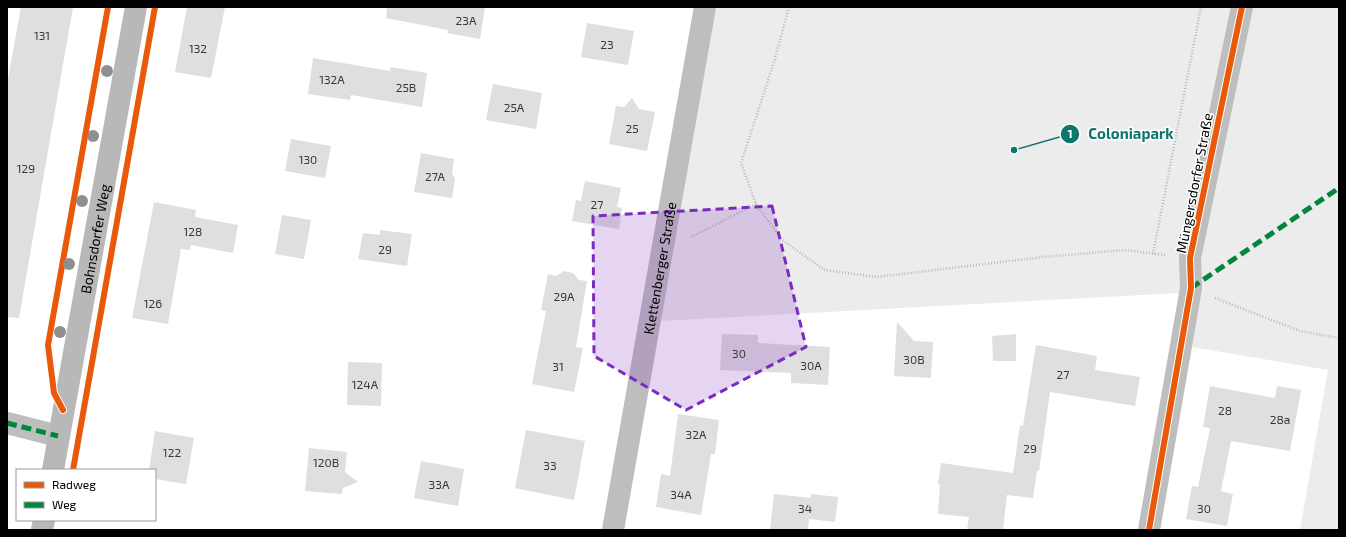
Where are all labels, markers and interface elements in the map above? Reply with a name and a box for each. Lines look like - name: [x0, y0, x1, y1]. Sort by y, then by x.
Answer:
- house number: 23A: [456, 13, 477, 27]
- house number: 131: [34, 28, 50, 42]
- house number: 23: [600, 37, 614, 51]
- house number: 132: [189, 41, 207, 55]
- house number: 132A: [319, 72, 345, 86]
- house number: 25B: [396, 80, 416, 94]
- house number: 25A: [504, 100, 525, 114]
- street label: Müngersdorfer Straße: [1172, 111, 1216, 255]
- house number: 25: [625, 121, 639, 135]
- callout: Coloniapark: [1060, 121, 1182, 148]
- text: Coloniapark: [1088, 124, 1174, 142]
- text: 1: [1067, 126, 1073, 140]
- house number: 130: [299, 152, 317, 166]
- house number: 129: [17, 161, 35, 175]
- house number: 27A: [425, 169, 446, 183]
- street label: Bohnsdorfer Weg: [76, 182, 113, 295]
- house number: 27: [591, 197, 603, 211]
- street label: Klettenberger Straße: [639, 200, 679, 336]
- house number: 128: [184, 224, 202, 238]
- house number: 29: [378, 242, 392, 256]
- house number: 29A: [553, 289, 575, 303]
- house number: 126: [144, 296, 162, 310]
- house number: 30: [732, 346, 746, 360]
- house number: 30B: [903, 352, 925, 366]
- house number: 30A: [800, 358, 822, 372]
- house number: 31: [552, 359, 564, 373]
- house number: 27: [1057, 367, 1069, 381]
- house number: 124A: [352, 377, 379, 391]
- house number: 28: [1218, 403, 1232, 417]
- house number: 28a: [1270, 412, 1290, 426]
- house number: 32A: [686, 427, 707, 441]
- house number: 29: [1023, 441, 1037, 455]
- house number: 122: [163, 445, 181, 459]
- house number: 120B: [313, 455, 339, 469]
- house number: 33: [543, 458, 557, 472]
- legend: [16, 469, 156, 521]
- text: Radweg: [52, 477, 96, 491]
- house number: 33A: [429, 477, 450, 491]
- house number: 34A: [670, 487, 692, 501]
- text: Weg: [52, 497, 77, 511]
- house number: 34: [798, 501, 812, 515]
- house number: 30: [1197, 501, 1211, 515]

